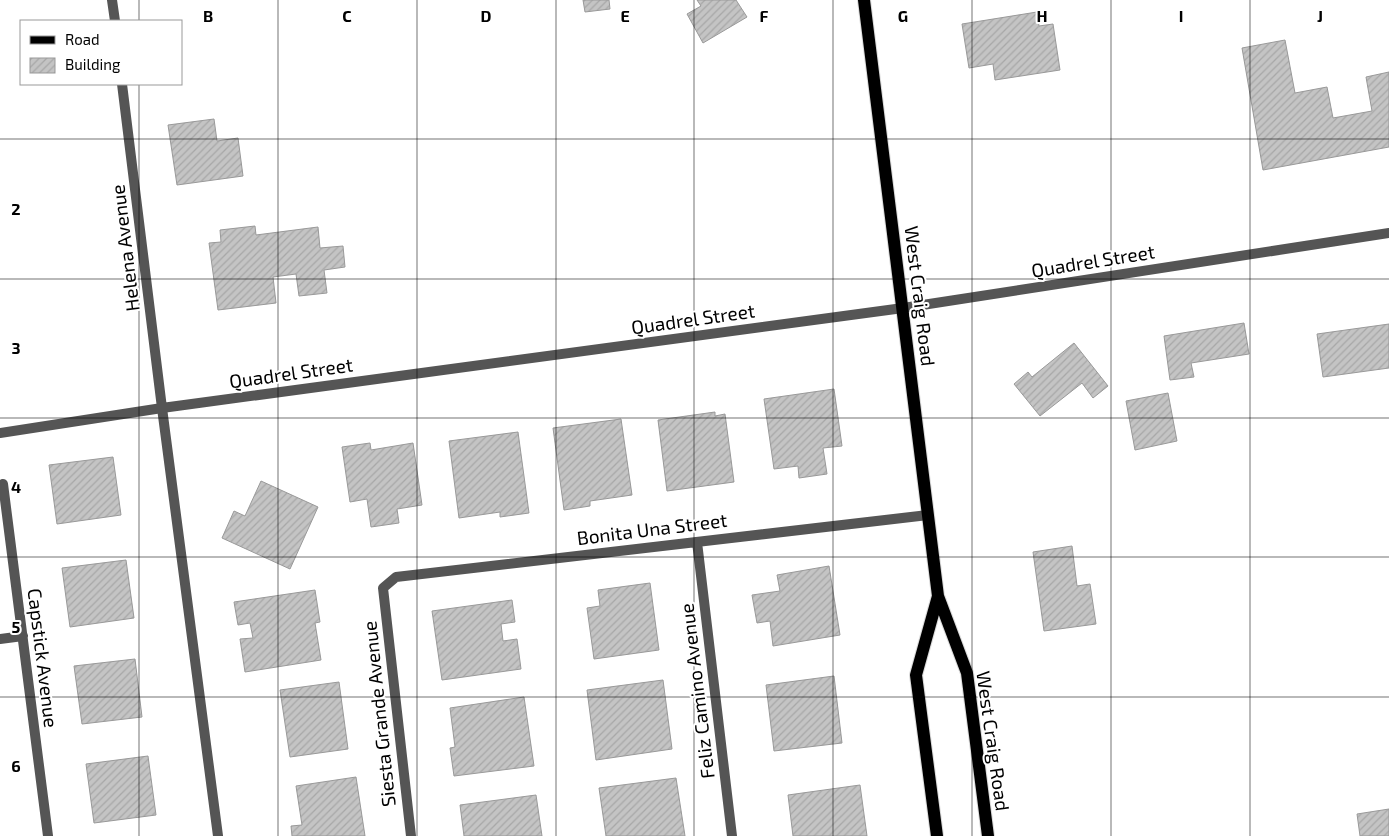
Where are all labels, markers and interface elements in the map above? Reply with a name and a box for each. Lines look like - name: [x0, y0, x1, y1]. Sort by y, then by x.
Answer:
- text: B: [203, 6, 213, 25]
- text: C: [342, 6, 352, 25]
- text: D: [481, 6, 492, 25]
- text: E: [620, 6, 630, 25]
- text: F: [760, 6, 769, 25]
- text: G: [898, 6, 908, 25]
- text: H: [1036, 6, 1048, 25]
- text: I: [1179, 6, 1183, 25]
- text: J: [1317, 6, 1323, 25]
- legend: [20, 20, 182, 85]
- text: Road: [65, 30, 100, 48]
- text: Building: [65, 55, 121, 73]
- street label: Helena Avenue: [105, 183, 144, 313]
- text: 2: [11, 199, 21, 218]
- street label: West Craig Road: [900, 224, 941, 367]
- street label: Quadrel Street: [1030, 239, 1156, 282]
- street label: Quadrel Street: [630, 298, 756, 339]
- text: 3: [11, 338, 21, 357]
- street label: Quadrel Street: [228, 352, 354, 393]
- text: 4: [11, 477, 21, 496]
- street label: Bonita Una Street: [575, 508, 728, 549]
- street label: Capstick Avenue: [24, 587, 63, 729]
- street label: Feliz Camino Avenue: [674, 602, 719, 780]
- text: 5: [12, 617, 21, 636]
- street label: Siesta Grande Avenue: [357, 620, 400, 808]
- street label: West Craig Road: [972, 669, 1015, 812]
- text: 6: [11, 756, 21, 775]

